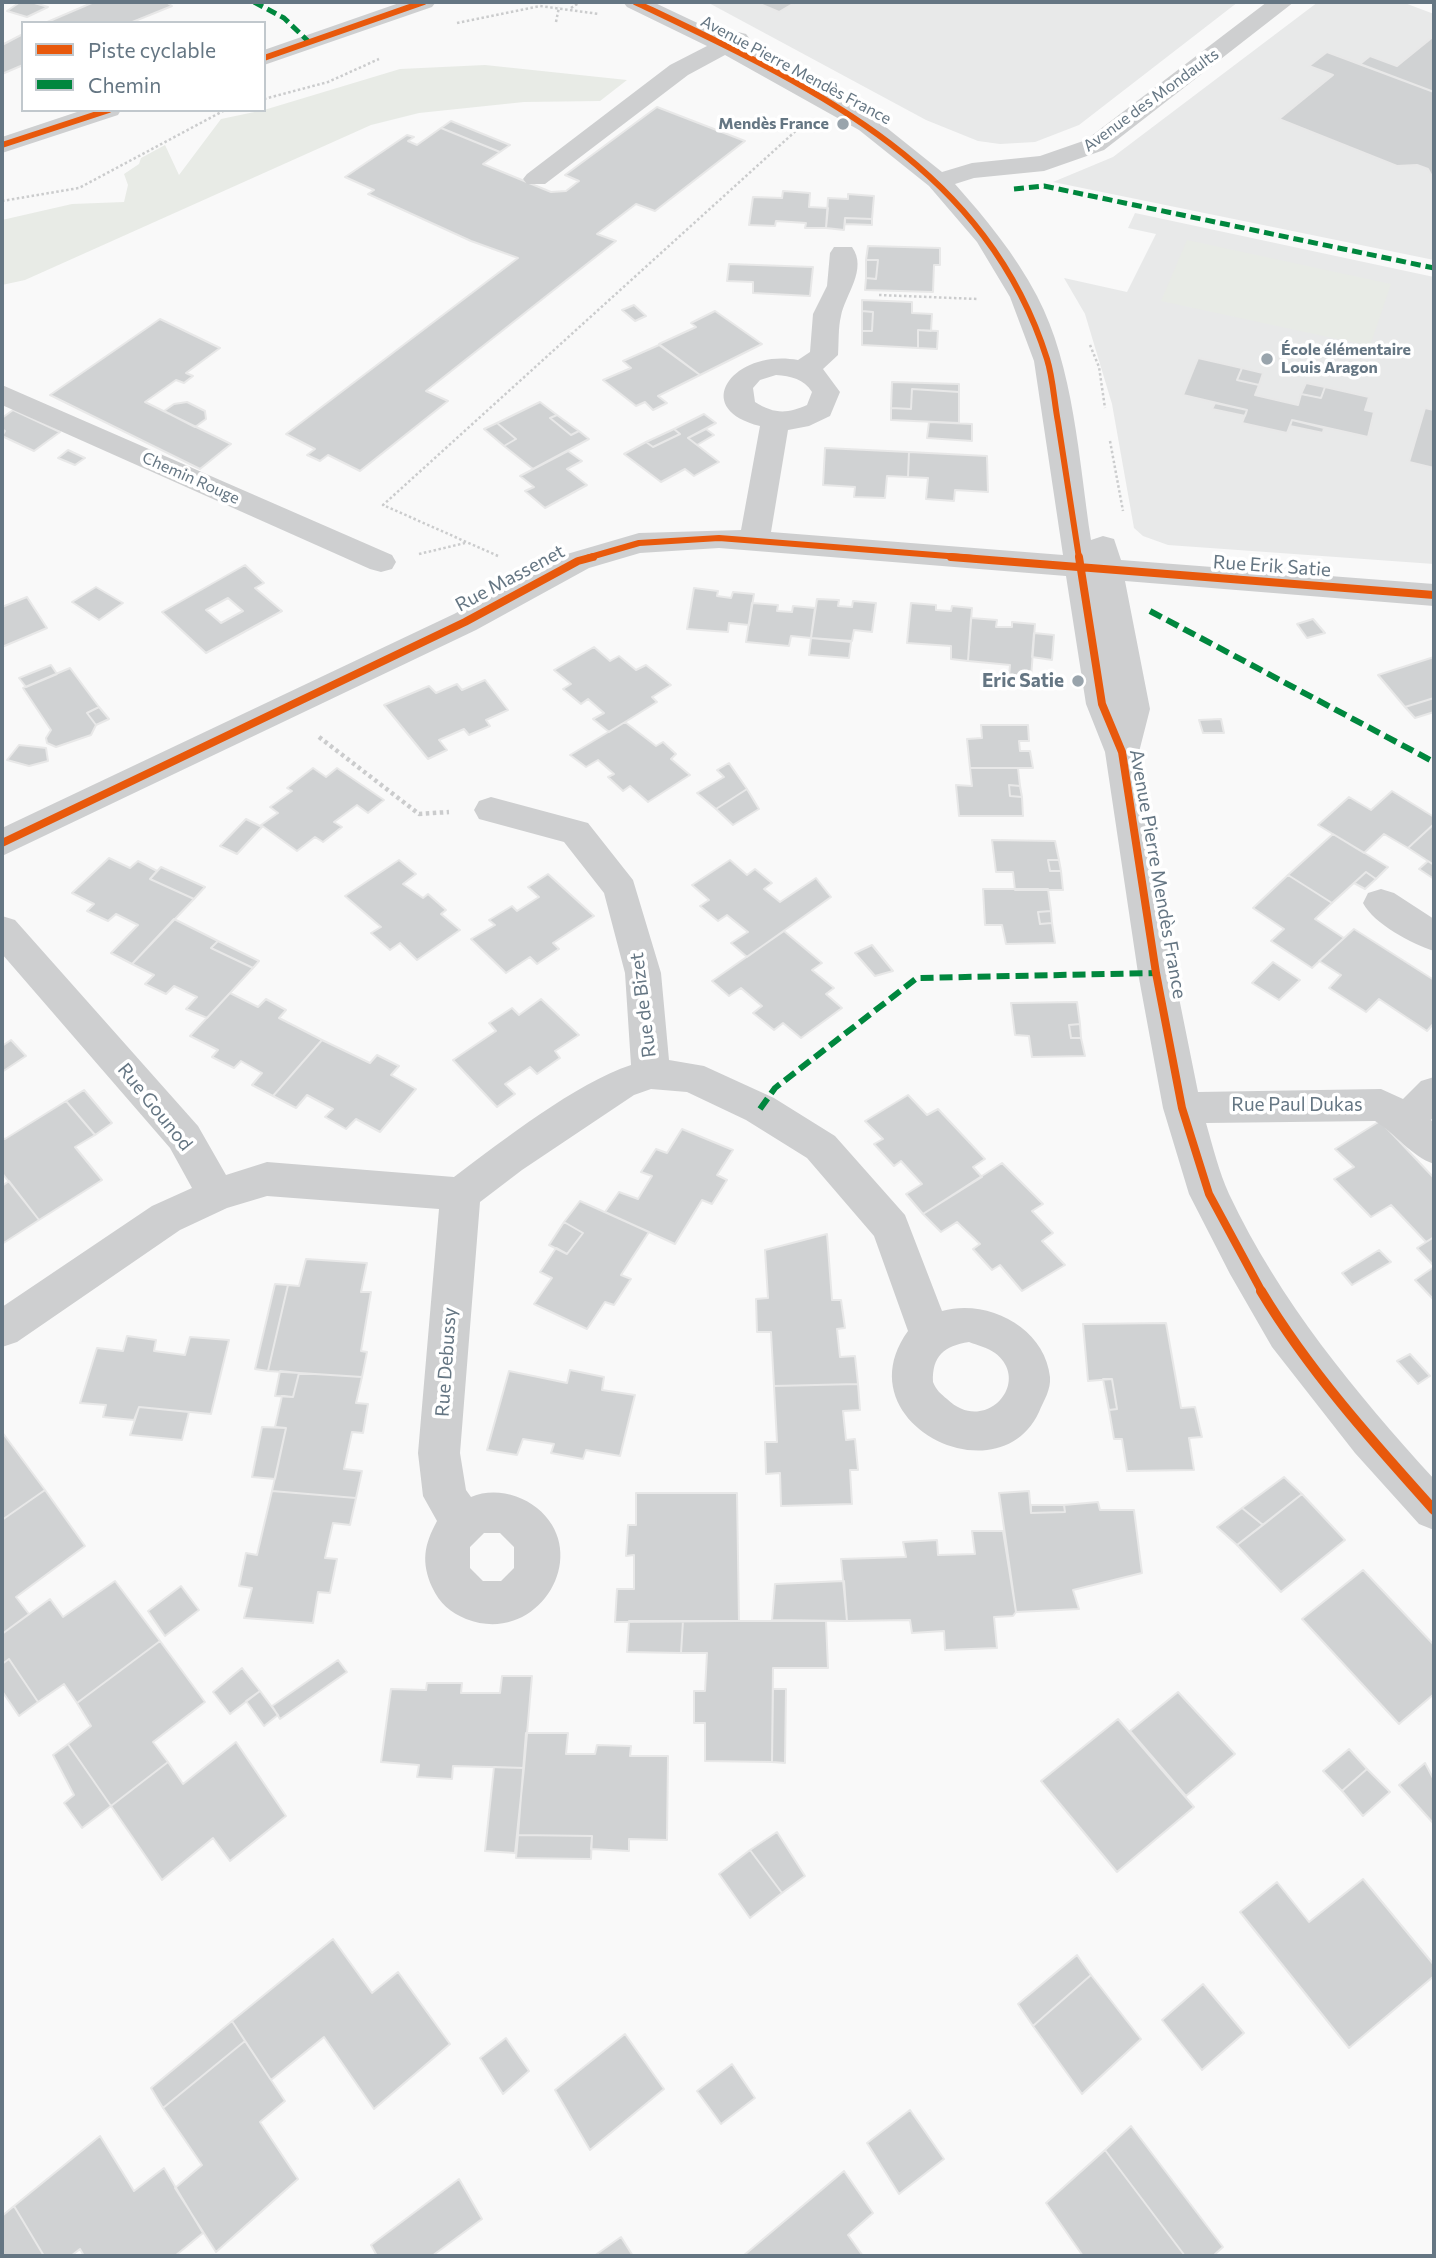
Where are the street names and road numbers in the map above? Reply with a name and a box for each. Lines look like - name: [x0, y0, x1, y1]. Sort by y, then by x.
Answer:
- street label: Avenue Pierre Mendès France: [697, 12, 895, 128]
- street label: Avenue des Mondaults: [1079, 44, 1223, 156]
- street label: Chemin Rouge: [139, 448, 243, 508]
- street label: Rue Massenet: [451, 540, 569, 616]
- street label: Rue Erik Satie: [1212, 550, 1332, 582]
- street label: Avenue Pierre Mendès France: [1125, 747, 1191, 1001]
- street label: Rue de Bizet: [625, 951, 661, 1059]
- street label: Rue Gounod: [113, 1059, 197, 1155]
- street label: Rue Paul Dukas: [1231, 1094, 1363, 1116]
- street label: Rue Debussy: [431, 1307, 461, 1417]

